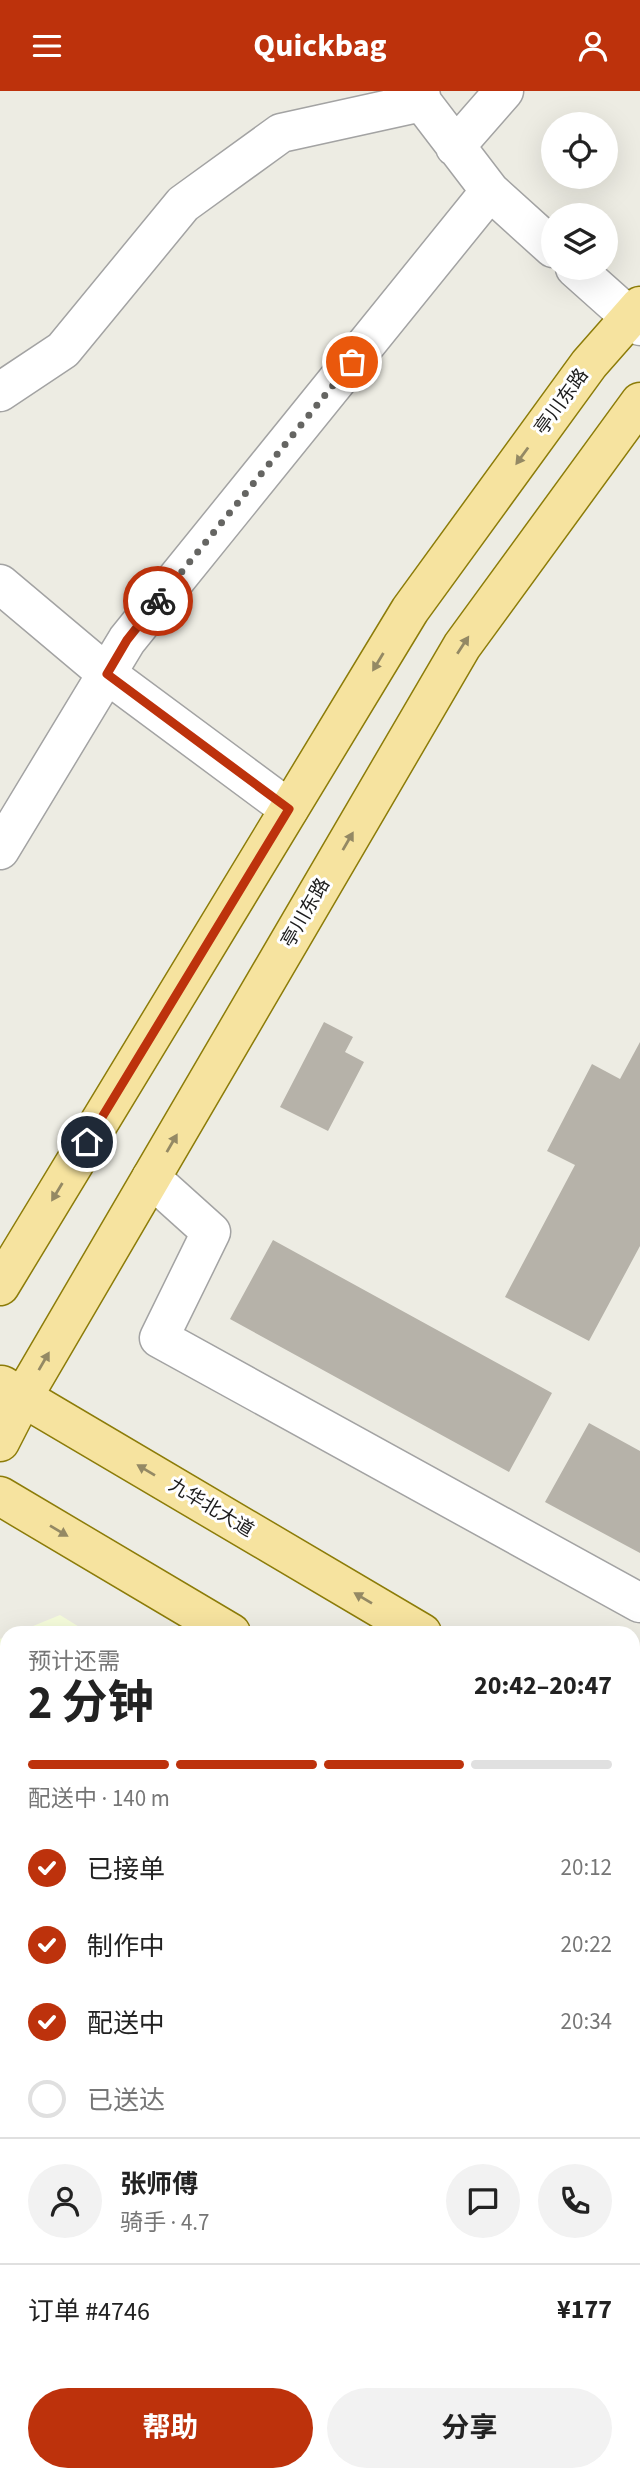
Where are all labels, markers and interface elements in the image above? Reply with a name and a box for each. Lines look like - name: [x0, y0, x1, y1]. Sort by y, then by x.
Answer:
- text: Quickbag: [253, 23, 387, 69]
- icon: menu: [28, 27, 66, 65]
- icon: person: [574, 27, 612, 65]
- map controls: [541, 112, 618, 280]
- button: locate: [541, 112, 618, 189]
- button: layers: [541, 203, 618, 280]
- pin: [322, 332, 382, 392]
- icon: bag: [333, 343, 371, 381]
- street label: 亭川东路: [529, 363, 595, 441]
- one-way arrow: [516, 447, 530, 465]
- courier: [123, 566, 193, 636]
- icon: bike: [139, 582, 177, 620]
- one-way arrow: [457, 635, 470, 655]
- one-way arrow: [372, 653, 385, 672]
- one-way arrow: [342, 831, 354, 851]
- street label: 亭川东路: [275, 873, 337, 953]
- pin: [57, 1112, 117, 1172]
- icon: home: [68, 1123, 106, 1161]
- one-way arrow: [165, 1134, 178, 1153]
- one-way arrow: [50, 1182, 63, 1201]
- one-way arrow: [38, 1351, 51, 1370]
- one-way arrow: [137, 1463, 156, 1476]
- street label: 九华北大道: [163, 1472, 259, 1544]
- one-way arrow: [49, 1525, 68, 1537]
- one-way arrow: [354, 1592, 373, 1604]
- text: 预计还需: [28, 1645, 120, 1678]
- text: 20:42–20:47: [474, 1667, 612, 1704]
- text: 2 分钟: [28, 1671, 154, 1736]
- text: 配送中 · 140 m: [28, 1782, 170, 1815]
- icon: check: [28, 1849, 66, 1887]
- text: 已接单: [87, 1851, 165, 1888]
- text: 20:12: [561, 1851, 612, 1884]
- icon: check: [28, 1926, 66, 1964]
- text: 制作中: [87, 1928, 165, 1965]
- text: 20:22: [561, 1928, 612, 1961]
- icon: check: [28, 2003, 66, 2041]
- text: 配送中: [87, 2005, 165, 2042]
- text: 20:34: [561, 2005, 612, 2038]
- text: 已送达: [87, 2082, 165, 2119]
- button: person: [28, 2164, 102, 2238]
- button: chat: [446, 2164, 520, 2238]
- button: phone: [538, 2164, 612, 2238]
- text: 张师傅: [120, 2166, 198, 2203]
- text: 骑手 · 4.7: [120, 2206, 210, 2239]
- text: ¥177: [557, 2291, 612, 2328]
- text: 订单 #4746: [28, 2293, 150, 2330]
- button: 帮助: [28, 2388, 313, 2468]
- button: 分享: [327, 2388, 612, 2468]

